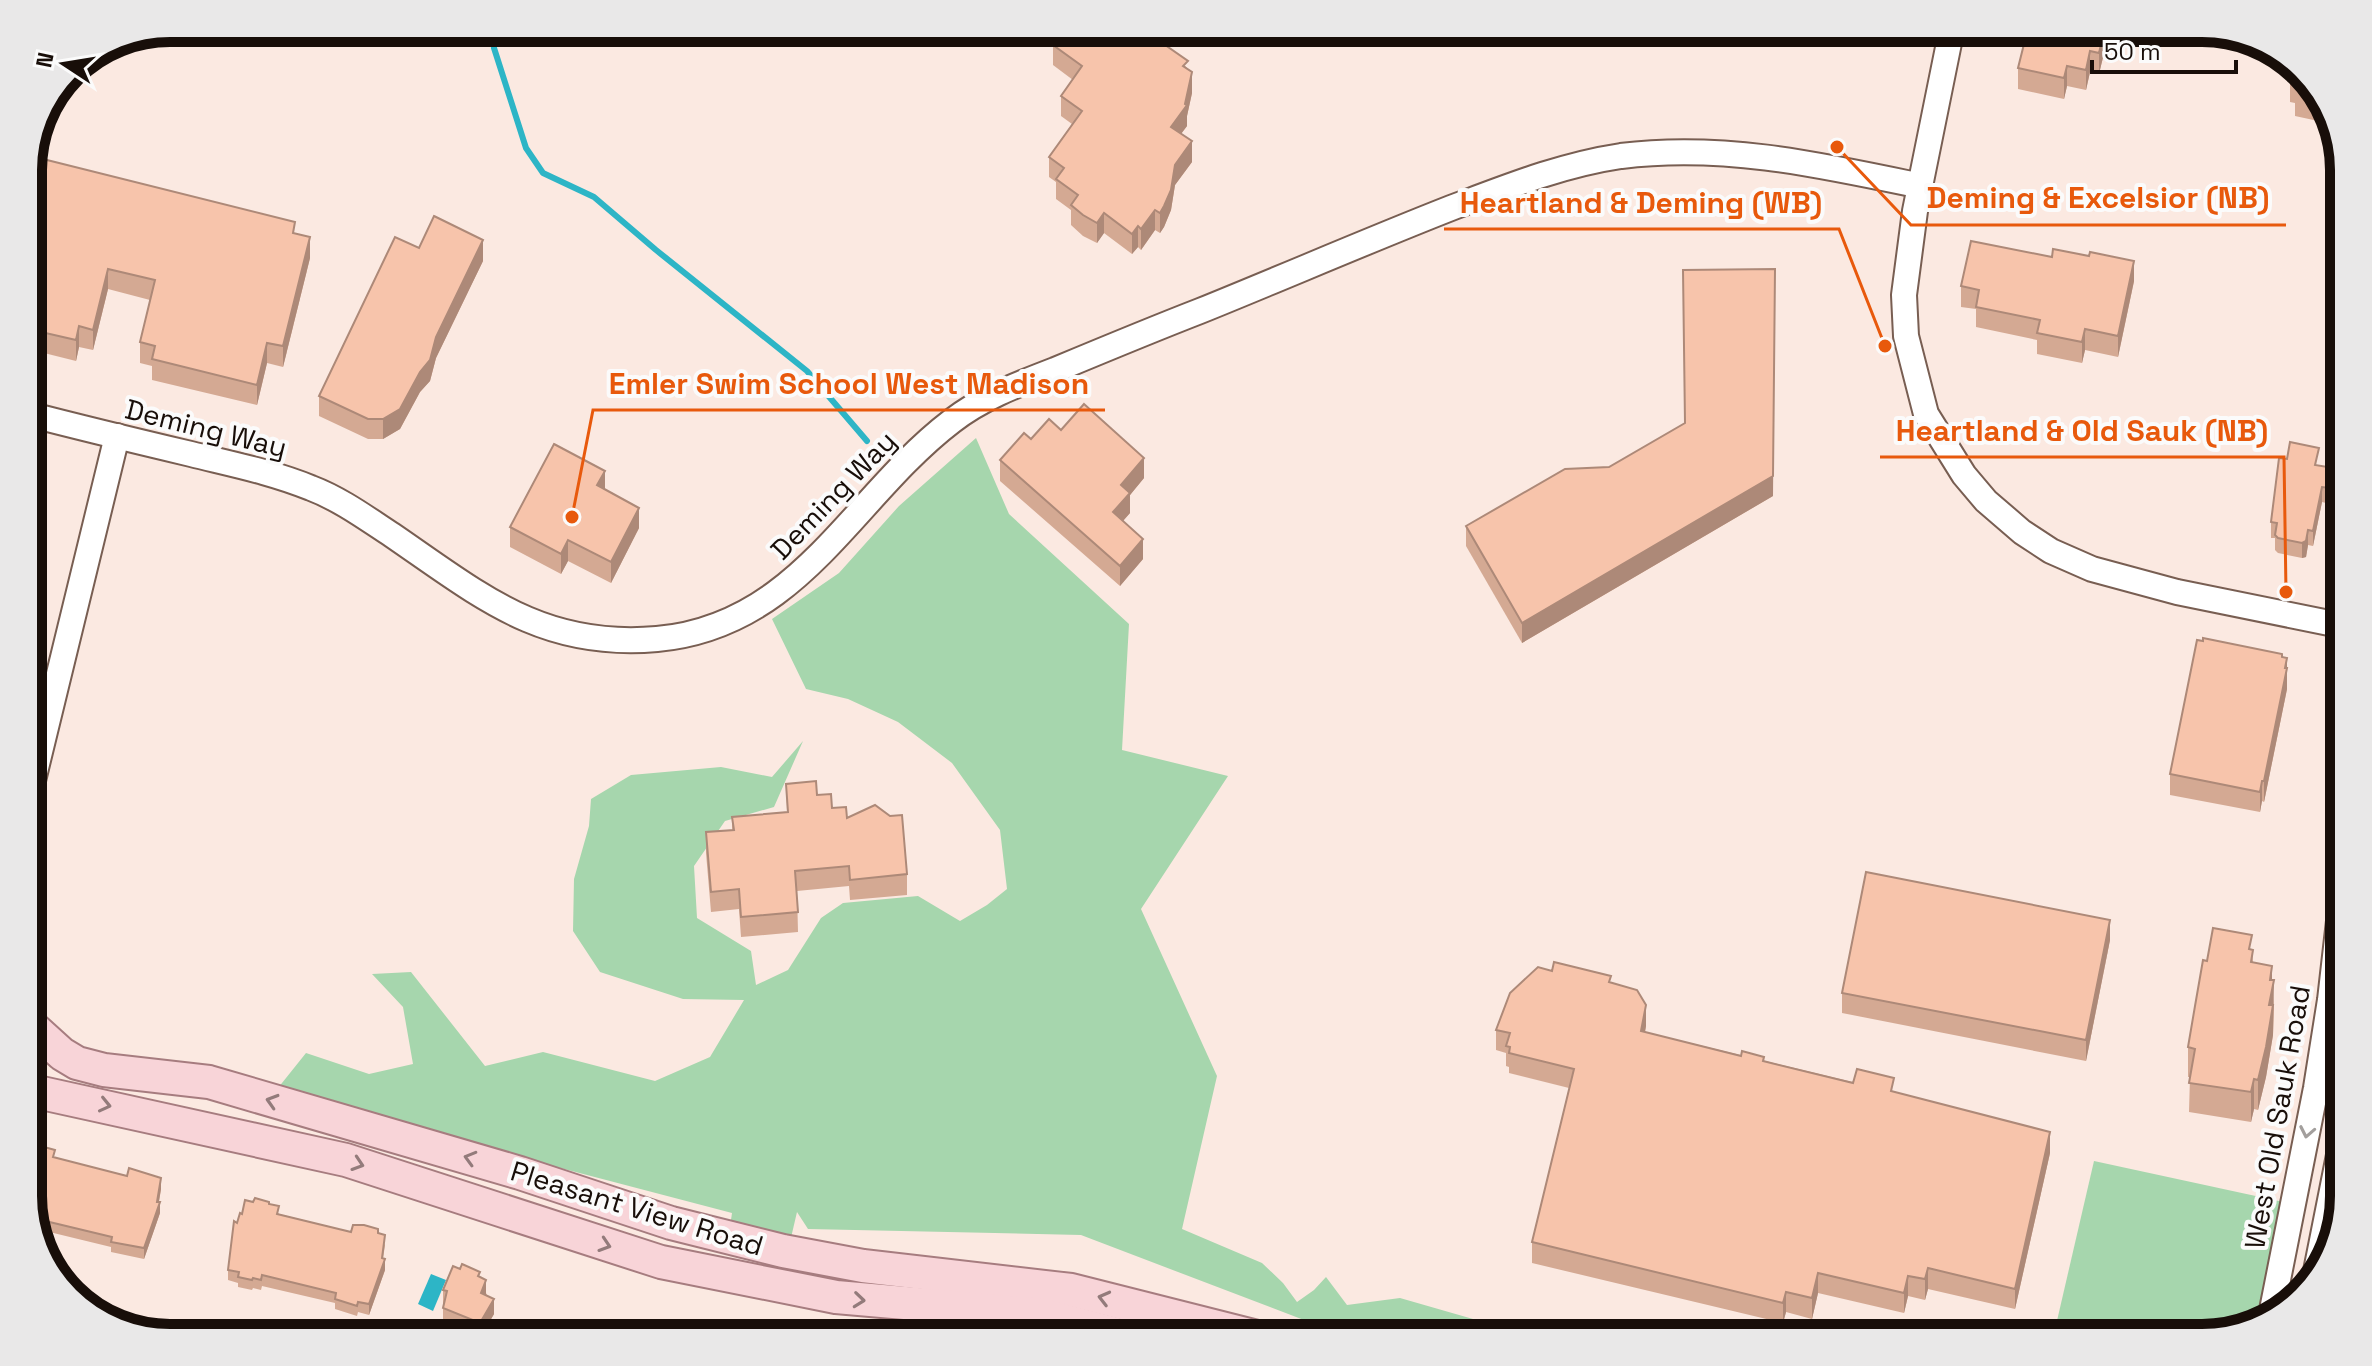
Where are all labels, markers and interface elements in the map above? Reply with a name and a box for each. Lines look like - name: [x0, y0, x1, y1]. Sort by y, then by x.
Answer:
- north arrow: [24, 24, 104, 104]
- scale bar: [2092, 24, 2236, 74]
- text: 50 m: [2104, 36, 2161, 67]
- text: N: [29, 50, 60, 70]
- callout: Deming & Excelsior (NB): [1911, 171, 2286, 225]
- callout: Heartland & Deming (WB): [1444, 175, 1839, 229]
- text: Deming & Excelsior (NB): [1927, 178, 2269, 217]
- text: Heartland & Deming (WB): [1460, 183, 1822, 222]
- callout: Emler Swim School West Madison: [593, 356, 1105, 410]
- text: Emler Swim School West Madison: [609, 364, 1089, 403]
- street label: Deming Way: [121, 391, 291, 465]
- callout: Heartland & Old Sauk (NB): [1880, 403, 2284, 457]
- text: Heartland & Old Sauk (NB): [1896, 411, 2268, 450]
- street label: Deming Way: [763, 423, 903, 567]
- street label: West Old Sauk Road: [2236, 982, 2318, 1252]
- one-way arrow: [265, 1094, 279, 1110]
- one-way arrow: [97, 1096, 111, 1113]
- one-way arrow: [2299, 1124, 2316, 1138]
- one-way arrow: [463, 1151, 477, 1168]
- street label: Pleasant View Road: [506, 1152, 768, 1264]
- one-way arrow: [350, 1154, 364, 1170]
- one-way arrow: [598, 1236, 611, 1252]
- one-way arrow: [853, 1291, 866, 1308]
- one-way arrow: [1098, 1291, 1112, 1308]

